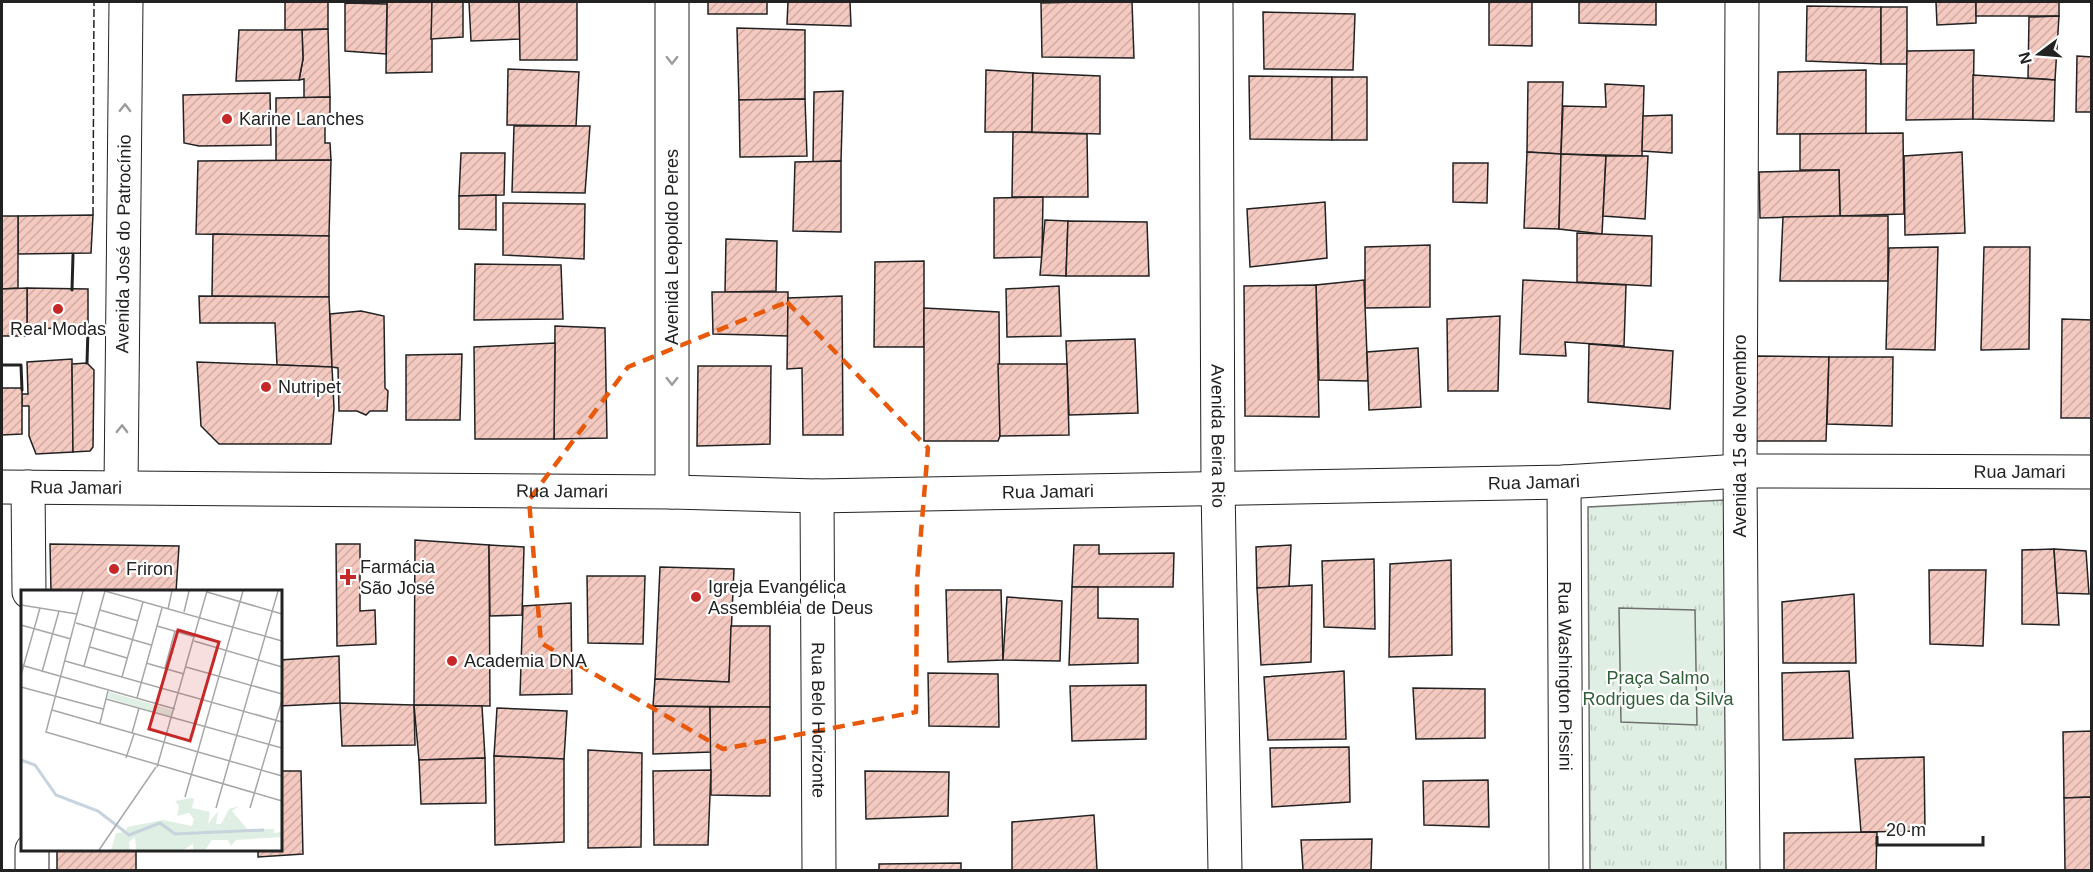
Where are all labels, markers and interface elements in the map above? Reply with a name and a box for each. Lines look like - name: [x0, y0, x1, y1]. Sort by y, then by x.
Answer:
- north arrow: [2009, 24, 2069, 84]
- text: N: [2015, 50, 2035, 66]
- one-way arrow: [666, 55, 678, 64]
- one-way arrow: [119, 103, 131, 112]
- place label: Karine Lanches: [239, 109, 364, 129]
- marker: Karine Lanches: [220, 112, 234, 126]
- street label: Avenida José do Patrocínio: [112, 134, 135, 354]
- street label: Avenida Leopoldo Peres: [662, 149, 682, 345]
- marker: Real Modas: [51, 302, 65, 316]
- place label: Real Modas: [10, 319, 106, 339]
- street label: Avenida 15 de Novembro: [1730, 335, 1750, 537]
- street label: Avenida Beira Rio: [1207, 364, 1228, 508]
- one-way arrow: [666, 376, 678, 385]
- place label: Nutripet: [278, 377, 341, 397]
- marker: Nutripet: [259, 380, 273, 394]
- one-way arrow: [116, 424, 128, 433]
- street label: Rua Jamari: [1973, 462, 2066, 482]
- street label: Rua Jamari: [1488, 471, 1580, 493]
- street label: Rua Jamari: [30, 477, 122, 498]
- street label: Rua Jamari: [516, 481, 608, 502]
- street label: Rua Jamari: [1002, 481, 1094, 503]
- place label: Farmácia São José: [360, 557, 436, 598]
- place label: Friron: [126, 559, 173, 579]
- marker: Friron: [107, 562, 121, 576]
- marker: Farmácia São José: [341, 570, 355, 584]
- place label: Igreja Evangélica Assembléia de Deus: [708, 577, 873, 618]
- street label: Rua Washington Pissini: [1555, 581, 1575, 771]
- inset map: [21, 590, 282, 851]
- marker: Igreja Evangélica Assembléia de Deus: [689, 590, 703, 604]
- street label: Rua Belo Horizonte: [808, 642, 829, 798]
- place label: Academia DNA: [464, 651, 587, 671]
- marker: Academia DNA: [445, 654, 459, 668]
- park label: Praça Salmo Rodrigues da Silva: [1582, 668, 1735, 709]
- scale bar: [1877, 809, 1984, 847]
- text: 20 m: [1886, 820, 1926, 840]

